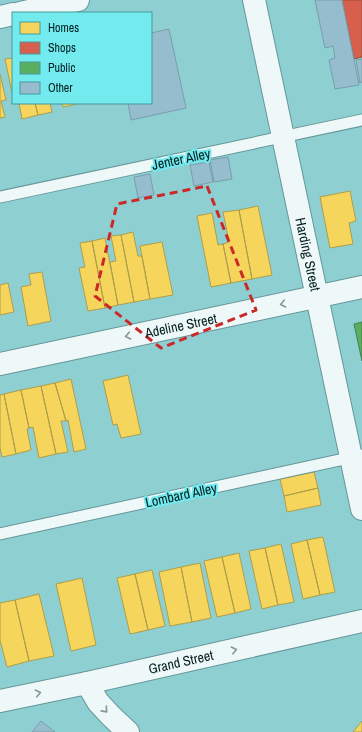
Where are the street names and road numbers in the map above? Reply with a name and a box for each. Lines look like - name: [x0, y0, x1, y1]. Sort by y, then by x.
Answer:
- street label: Jenter Alley: [150, 144, 212, 174]
- street label: Harding Street: [291, 216, 325, 293]
- street label: Adeline Street: [142, 309, 218, 342]
- street label: Lombard Alley: [144, 479, 219, 511]
- street label: Grand Street: [147, 646, 215, 678]

